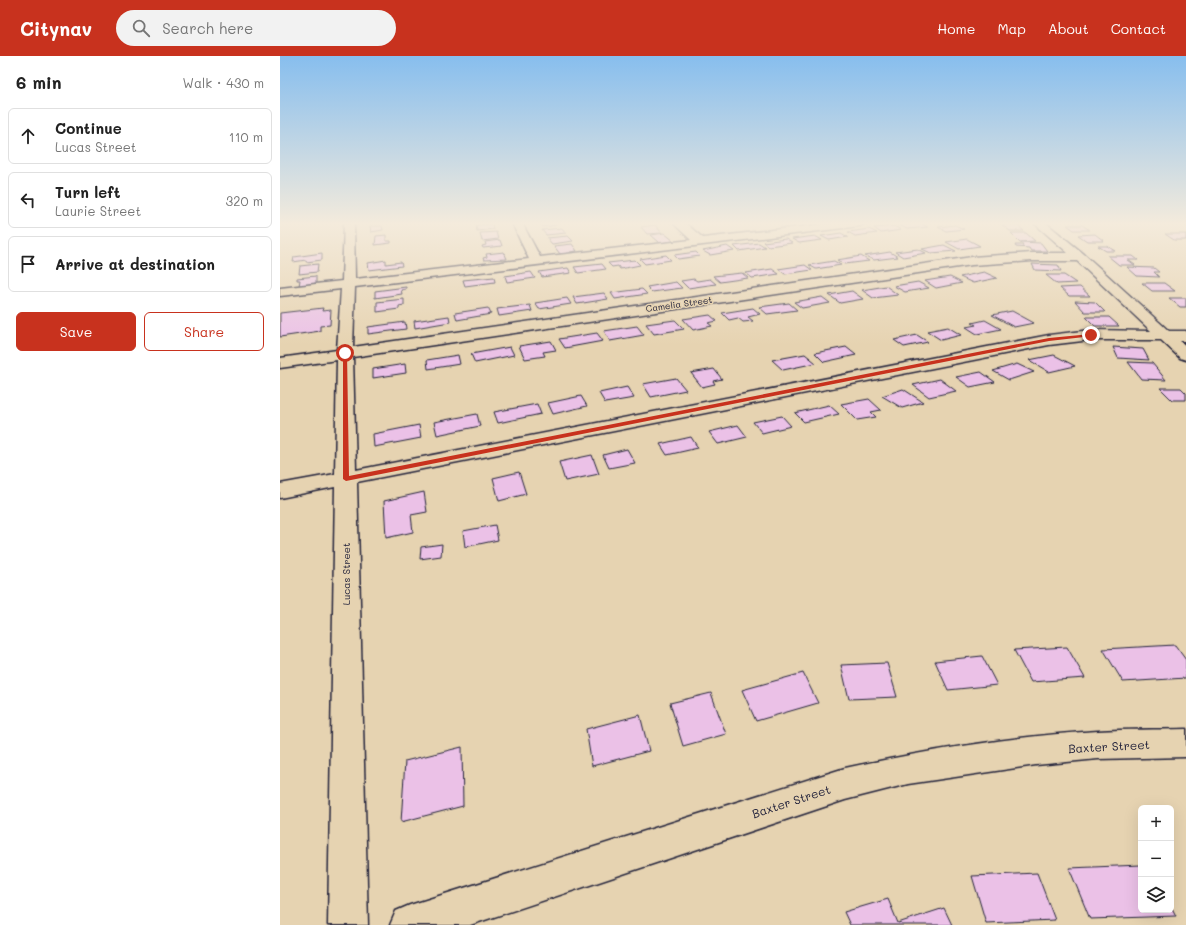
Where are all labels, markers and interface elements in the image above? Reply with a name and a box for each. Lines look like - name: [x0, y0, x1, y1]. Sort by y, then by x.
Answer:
- search box: [116, 10, 396, 46]
- text: Citynav: [20, 16, 92, 41]
- icon: search: [130, 17, 152, 39]
- text: Search here: [162, 18, 253, 38]
- text: Home: [937, 19, 975, 38]
- text: Map: [997, 19, 1026, 38]
- text: About: [1048, 19, 1089, 38]
- text: Contact: [1111, 19, 1166, 38]
- text: 6 min: [16, 71, 61, 93]
- text: Walk · 430 m: [183, 74, 264, 91]
- text: Continue: [55, 118, 122, 138]
- icon: ahead: [17, 125, 39, 147]
- text: 110 m: [229, 128, 263, 145]
- text: Lucas Street: [55, 138, 137, 155]
- text: Turn left: [55, 182, 120, 202]
- icon: left: [17, 189, 39, 211]
- text: 320 m: [226, 192, 263, 209]
- text: Laurie Street: [55, 202, 141, 219]
- icon: arrive: [17, 253, 39, 275]
- text: Arrive at destination: [55, 254, 215, 274]
- street label: Camelia Street: [645, 294, 713, 314]
- button: Save: [16, 312, 136, 351]
- button: Share: [144, 312, 264, 351]
- route end: [1082, 326, 1100, 344]
- route start: [336, 344, 354, 362]
- street label: Lucas Street: [339, 543, 353, 605]
- street label: Baxter Street: [1068, 736, 1150, 756]
- street label: Baxter Street: [750, 781, 832, 821]
- map controls: [1138, 805, 1174, 913]
- button: +: [1138, 805, 1174, 841]
- button: −: [1138, 841, 1174, 877]
- button: layers: [1138, 877, 1174, 913]

